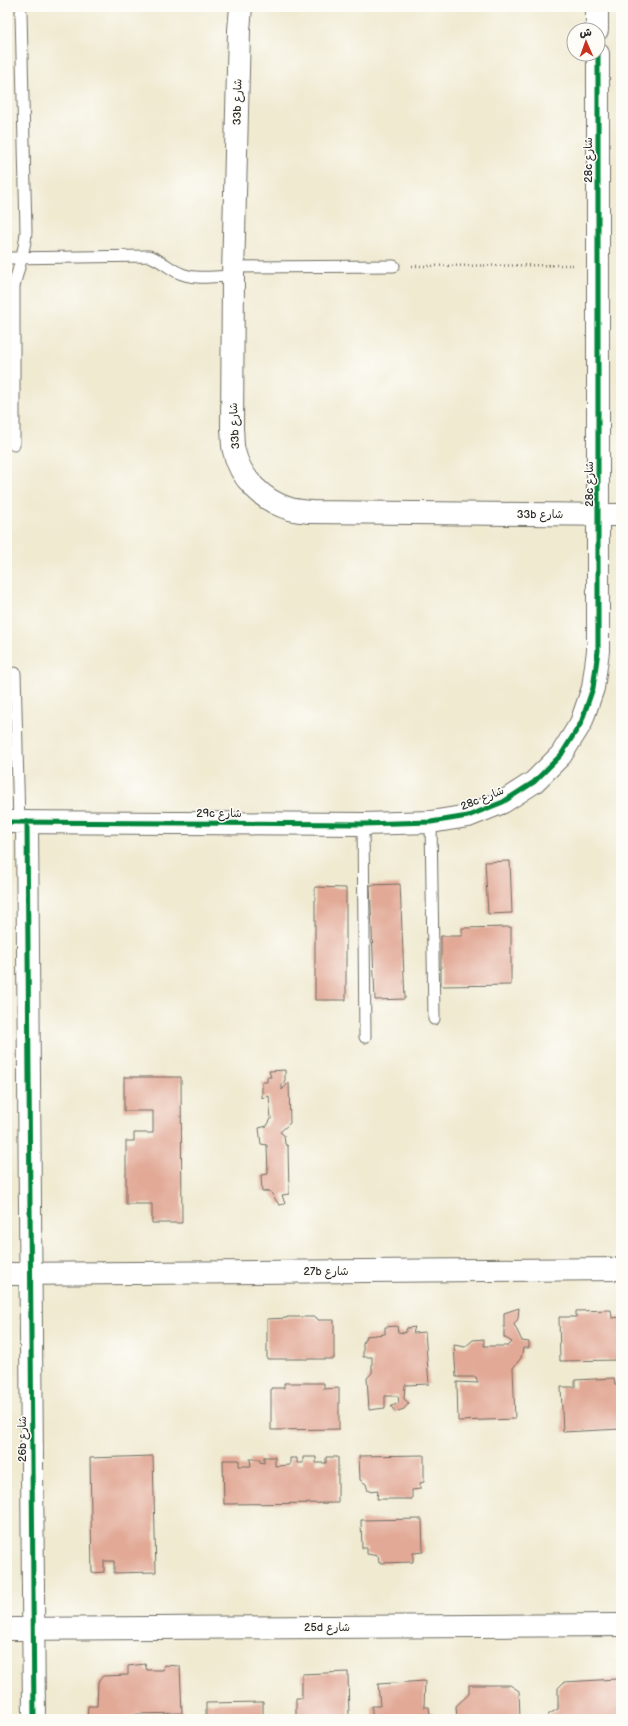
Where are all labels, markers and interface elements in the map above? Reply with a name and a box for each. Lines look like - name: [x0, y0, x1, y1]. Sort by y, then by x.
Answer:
- north arrow: [566, 22, 606, 62]
- text: ش: [579, 26, 592, 39]
- street label: 33b شارع: [231, 79, 246, 125]
- street label: 28c شارع: [582, 137, 597, 183]
- street label: 33b شارع: [227, 402, 244, 450]
- street label: 28c شارع: [583, 461, 598, 507]
- street label: 33b شارع: [517, 508, 563, 523]
- street label: 28c شارع: [459, 784, 506, 815]
- street label: 29c شارع: [196, 807, 242, 822]
- street label: 27b شارع: [304, 1265, 348, 1280]
- street label: 26b شارع: [16, 1416, 31, 1462]
- street label: 25d شارع: [304, 1621, 350, 1636]

